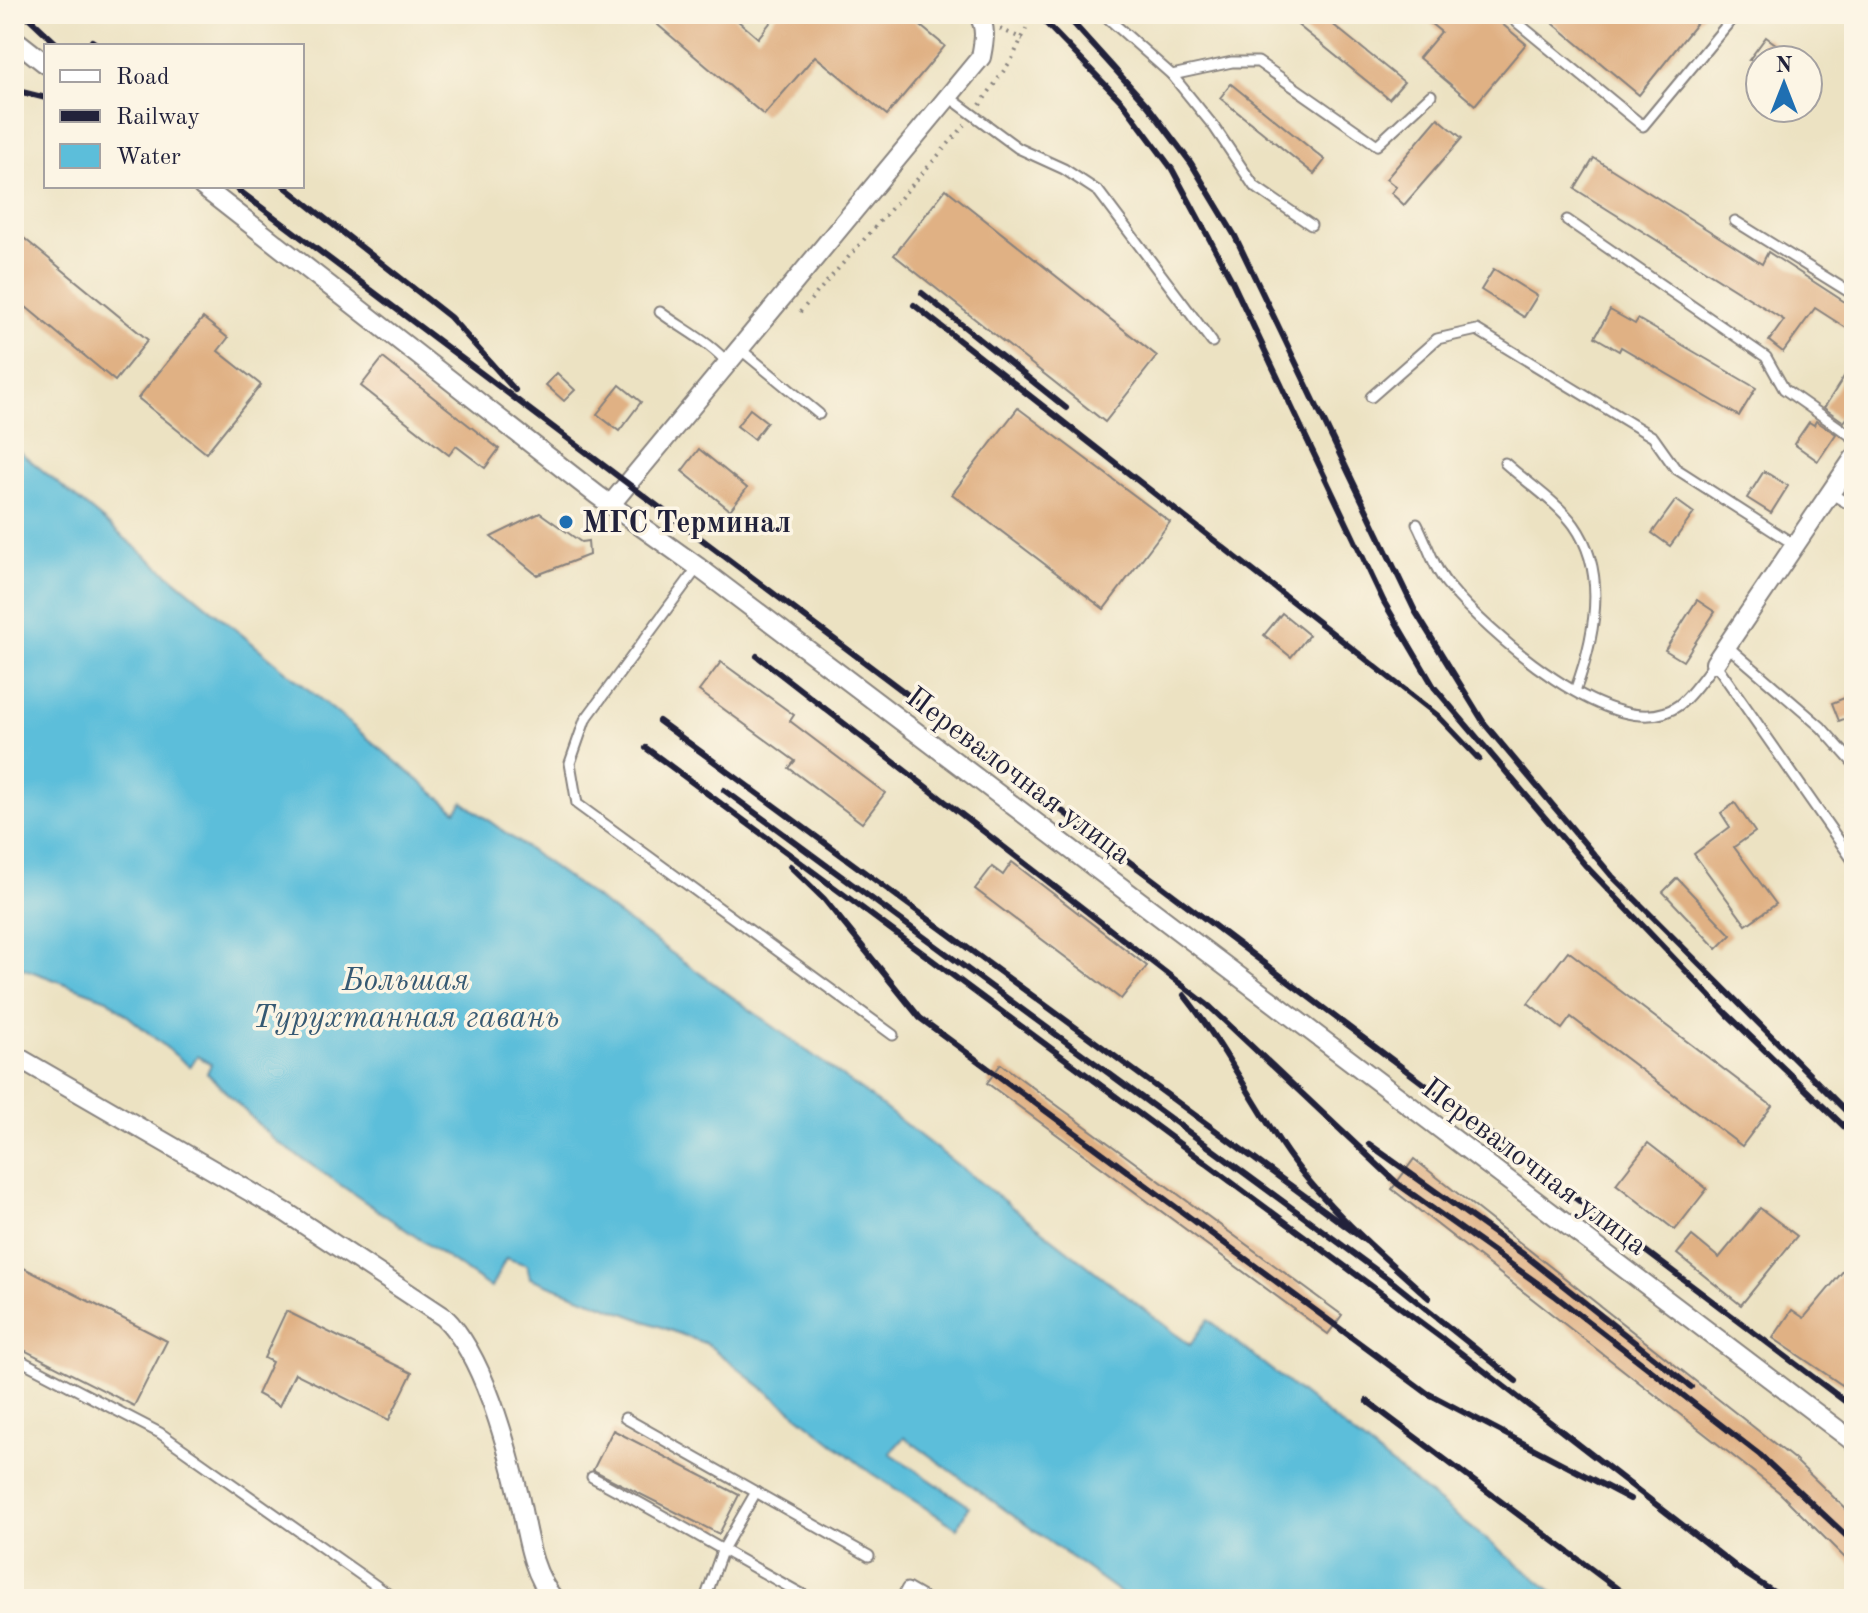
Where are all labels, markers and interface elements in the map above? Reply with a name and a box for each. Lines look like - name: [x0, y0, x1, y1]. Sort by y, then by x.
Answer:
- legend: [44, 44, 304, 188]
- north arrow: [1744, 44, 1824, 124]
- text: N: [1776, 55, 1793, 77]
- text: Road: [116, 66, 169, 90]
- text: Railway: [116, 106, 200, 130]
- text: Water: [116, 146, 181, 170]
- place label: МГС Терминал: [582, 509, 791, 539]
- marker: МГС Терминал: [557, 513, 575, 531]
- street label: Перевалочная улица: [900, 682, 1136, 871]
- water label: Большая Турухтанная гавань: [252, 966, 560, 1035]
- street label: Перевалочная улица: [1416, 1073, 1652, 1262]

